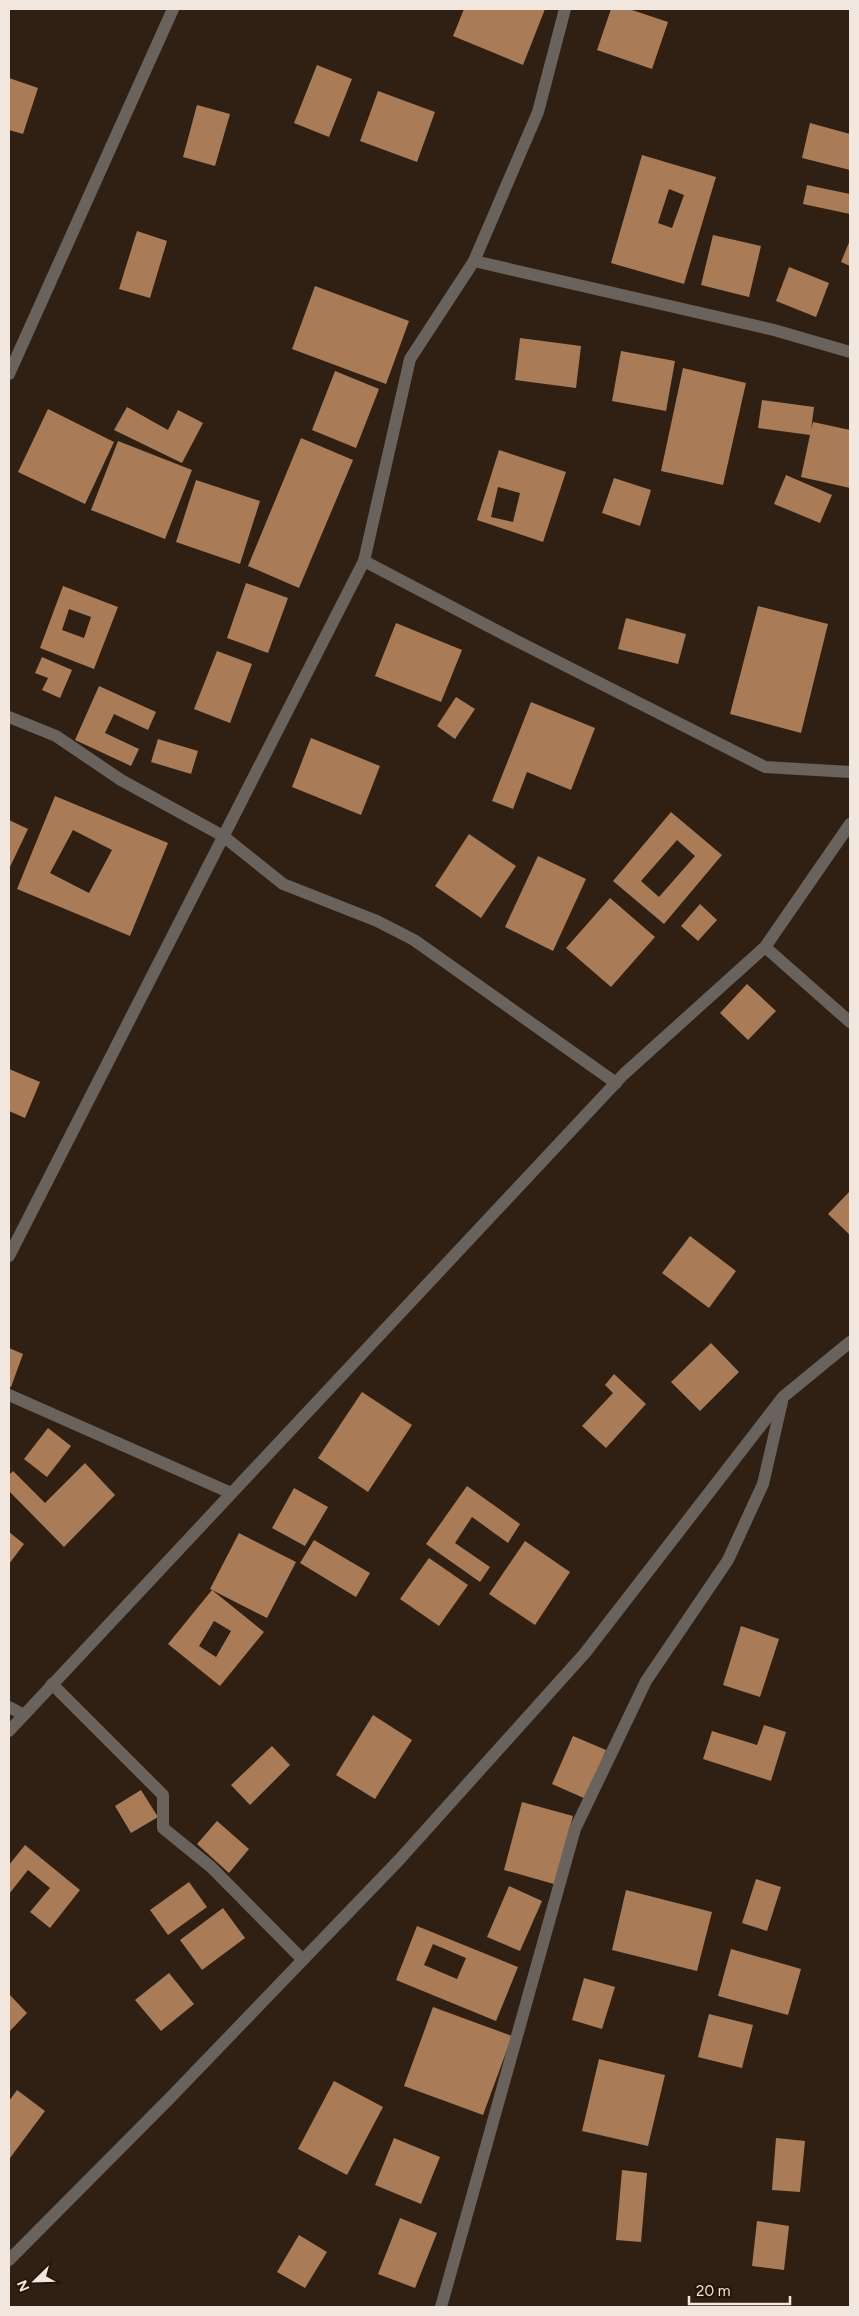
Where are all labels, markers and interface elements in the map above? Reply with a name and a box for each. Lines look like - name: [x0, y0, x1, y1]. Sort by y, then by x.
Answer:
- north arrow: [10, 2256, 60, 2306]
- scale bar: [689, 2274, 790, 2306]
- text: N: [14, 2278, 33, 2294]
- text: 20 m: [696, 2282, 730, 2300]

